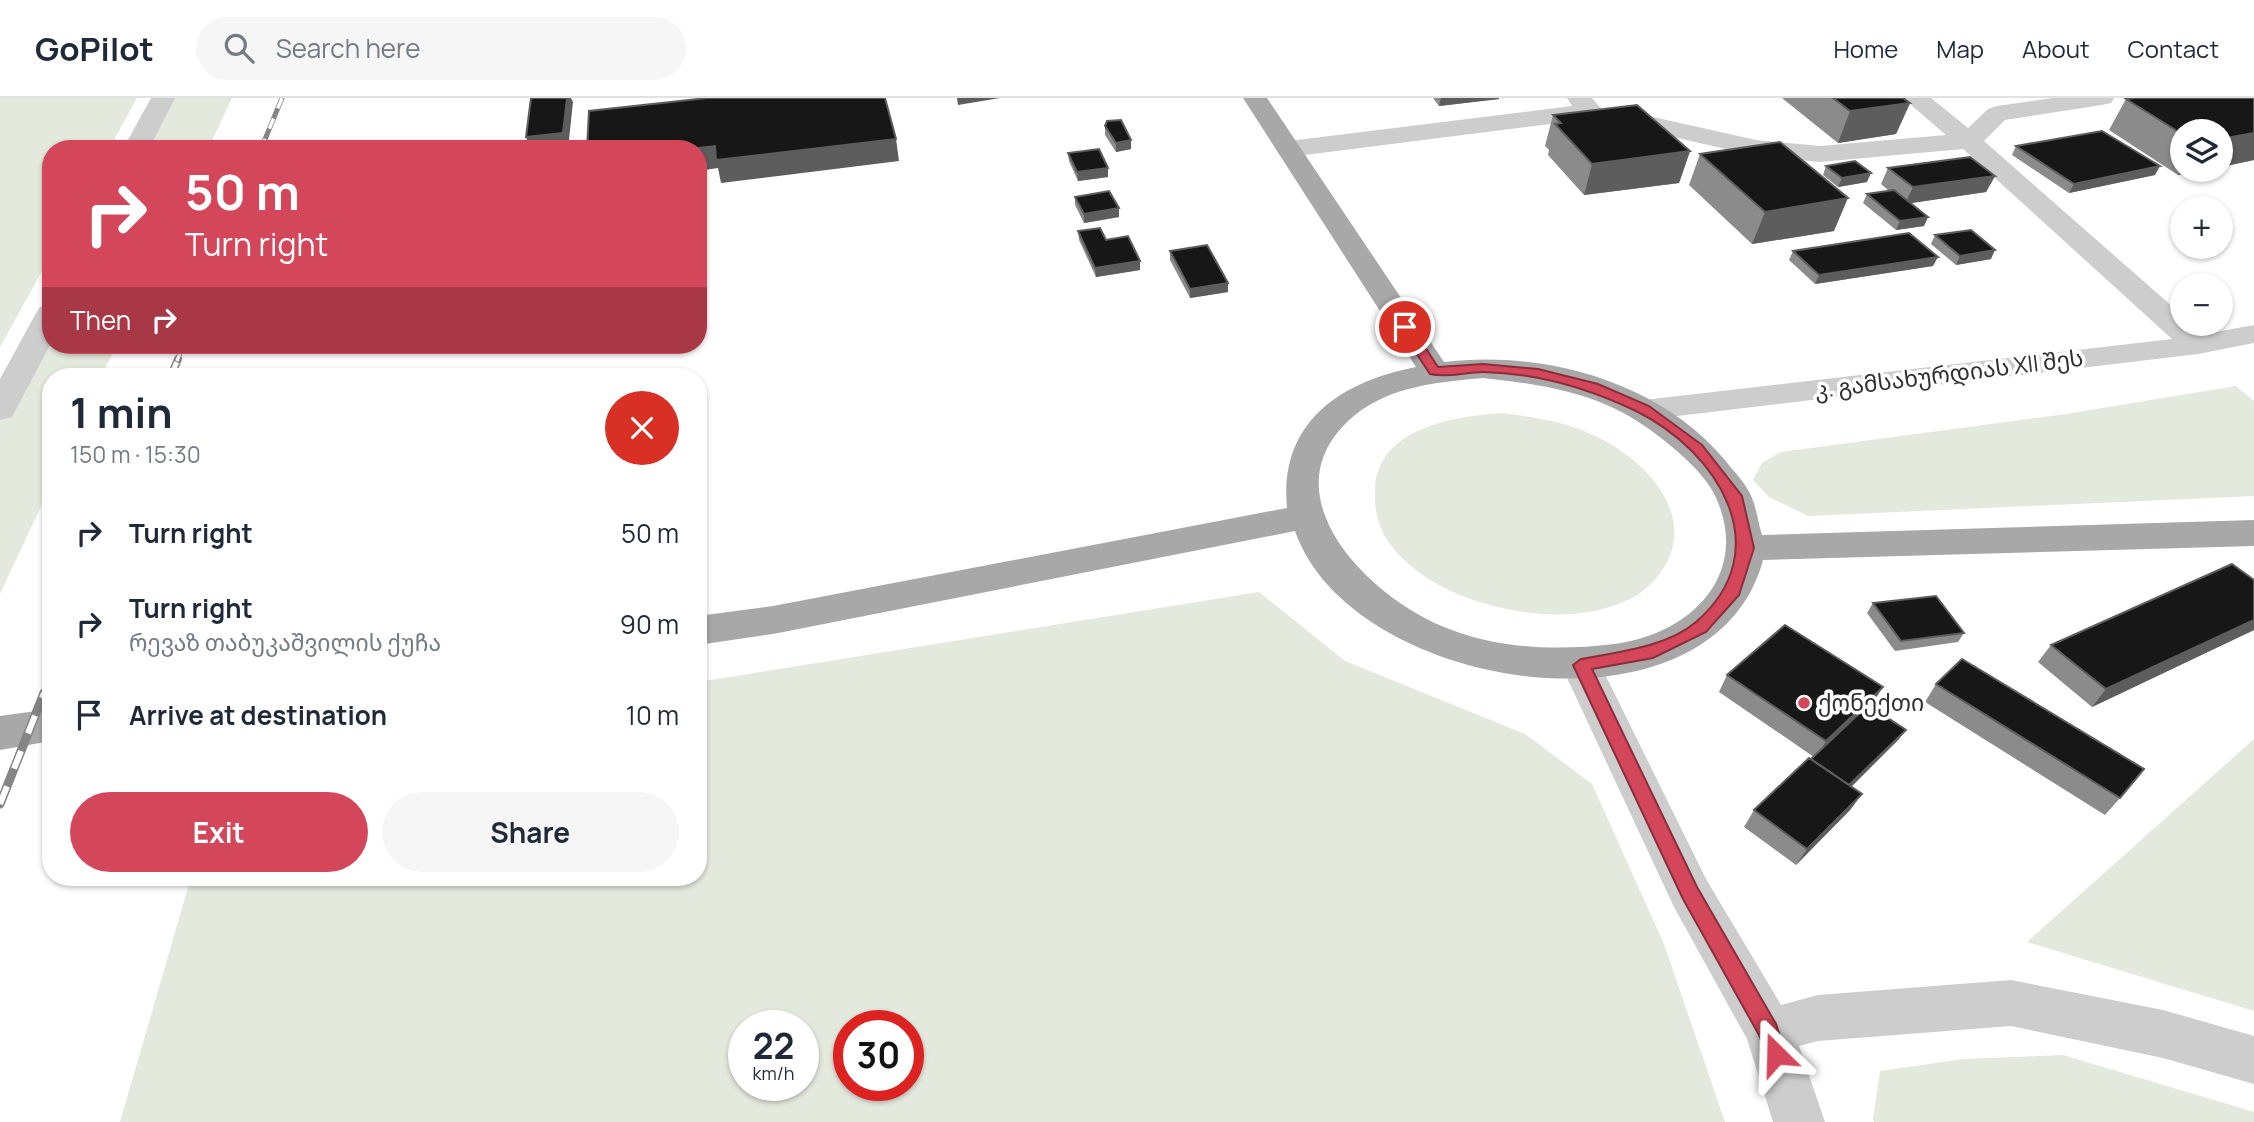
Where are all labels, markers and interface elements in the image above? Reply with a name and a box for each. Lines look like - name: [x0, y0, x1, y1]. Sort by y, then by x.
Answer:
- search box: [196, 17, 686, 80]
- text: GoPilot: [35, 26, 154, 71]
- icon: search: [220, 29, 258, 67]
- text: Search here: [276, 30, 420, 66]
- text: Home: [1833, 32, 1898, 65]
- text: Map: [1936, 32, 1984, 65]
- text: About: [2022, 32, 2090, 65]
- text: Contact: [2128, 32, 2219, 65]
- map controls: [2170, 119, 2233, 336]
- button: layers: [2170, 119, 2233, 182]
- text: 50 m: [185, 158, 300, 225]
- icon: right: [70, 168, 161, 259]
- button: +: [2170, 196, 2233, 259]
- text: Turn right: [185, 222, 328, 266]
- button: −: [2170, 273, 2233, 336]
- pin: [1375, 297, 1435, 357]
- icon: right: [145, 301, 183, 339]
- text: Then: [70, 302, 131, 338]
- icon: arrive: [1386, 308, 1424, 346]
- street label: კ. გამსახურდიას XII შეს: [1813, 341, 2085, 405]
- text: 1 min: [70, 383, 173, 441]
- button: close: [605, 391, 679, 465]
- text: 150 m · 15:30: [70, 438, 201, 470]
- icon: right: [70, 514, 108, 552]
- text: Turn right: [129, 515, 253, 551]
- text: 50 m: [621, 515, 679, 551]
- text: Turn right: [129, 590, 253, 626]
- icon: right: [70, 605, 108, 643]
- text: 90 m: [620, 606, 679, 642]
- text: რევაზ თაბუკაშვილის ქუჩა: [129, 626, 441, 658]
- place label: ქონექთი: [1818, 686, 1924, 718]
- marker: ქონექთი: [1796, 695, 1812, 711]
- icon: arrive: [70, 696, 108, 734]
- text: Arrive at destination: [129, 697, 387, 733]
- text: 10 m: [626, 697, 679, 733]
- button: Exit: [70, 792, 368, 872]
- button: Share: [382, 792, 679, 872]
- speed limit sign: 30: [833, 1010, 924, 1101]
- position arrow: [1739, 1017, 1813, 1091]
- text: 22: [753, 1022, 794, 1070]
- text: km/h: [753, 1061, 794, 1085]

